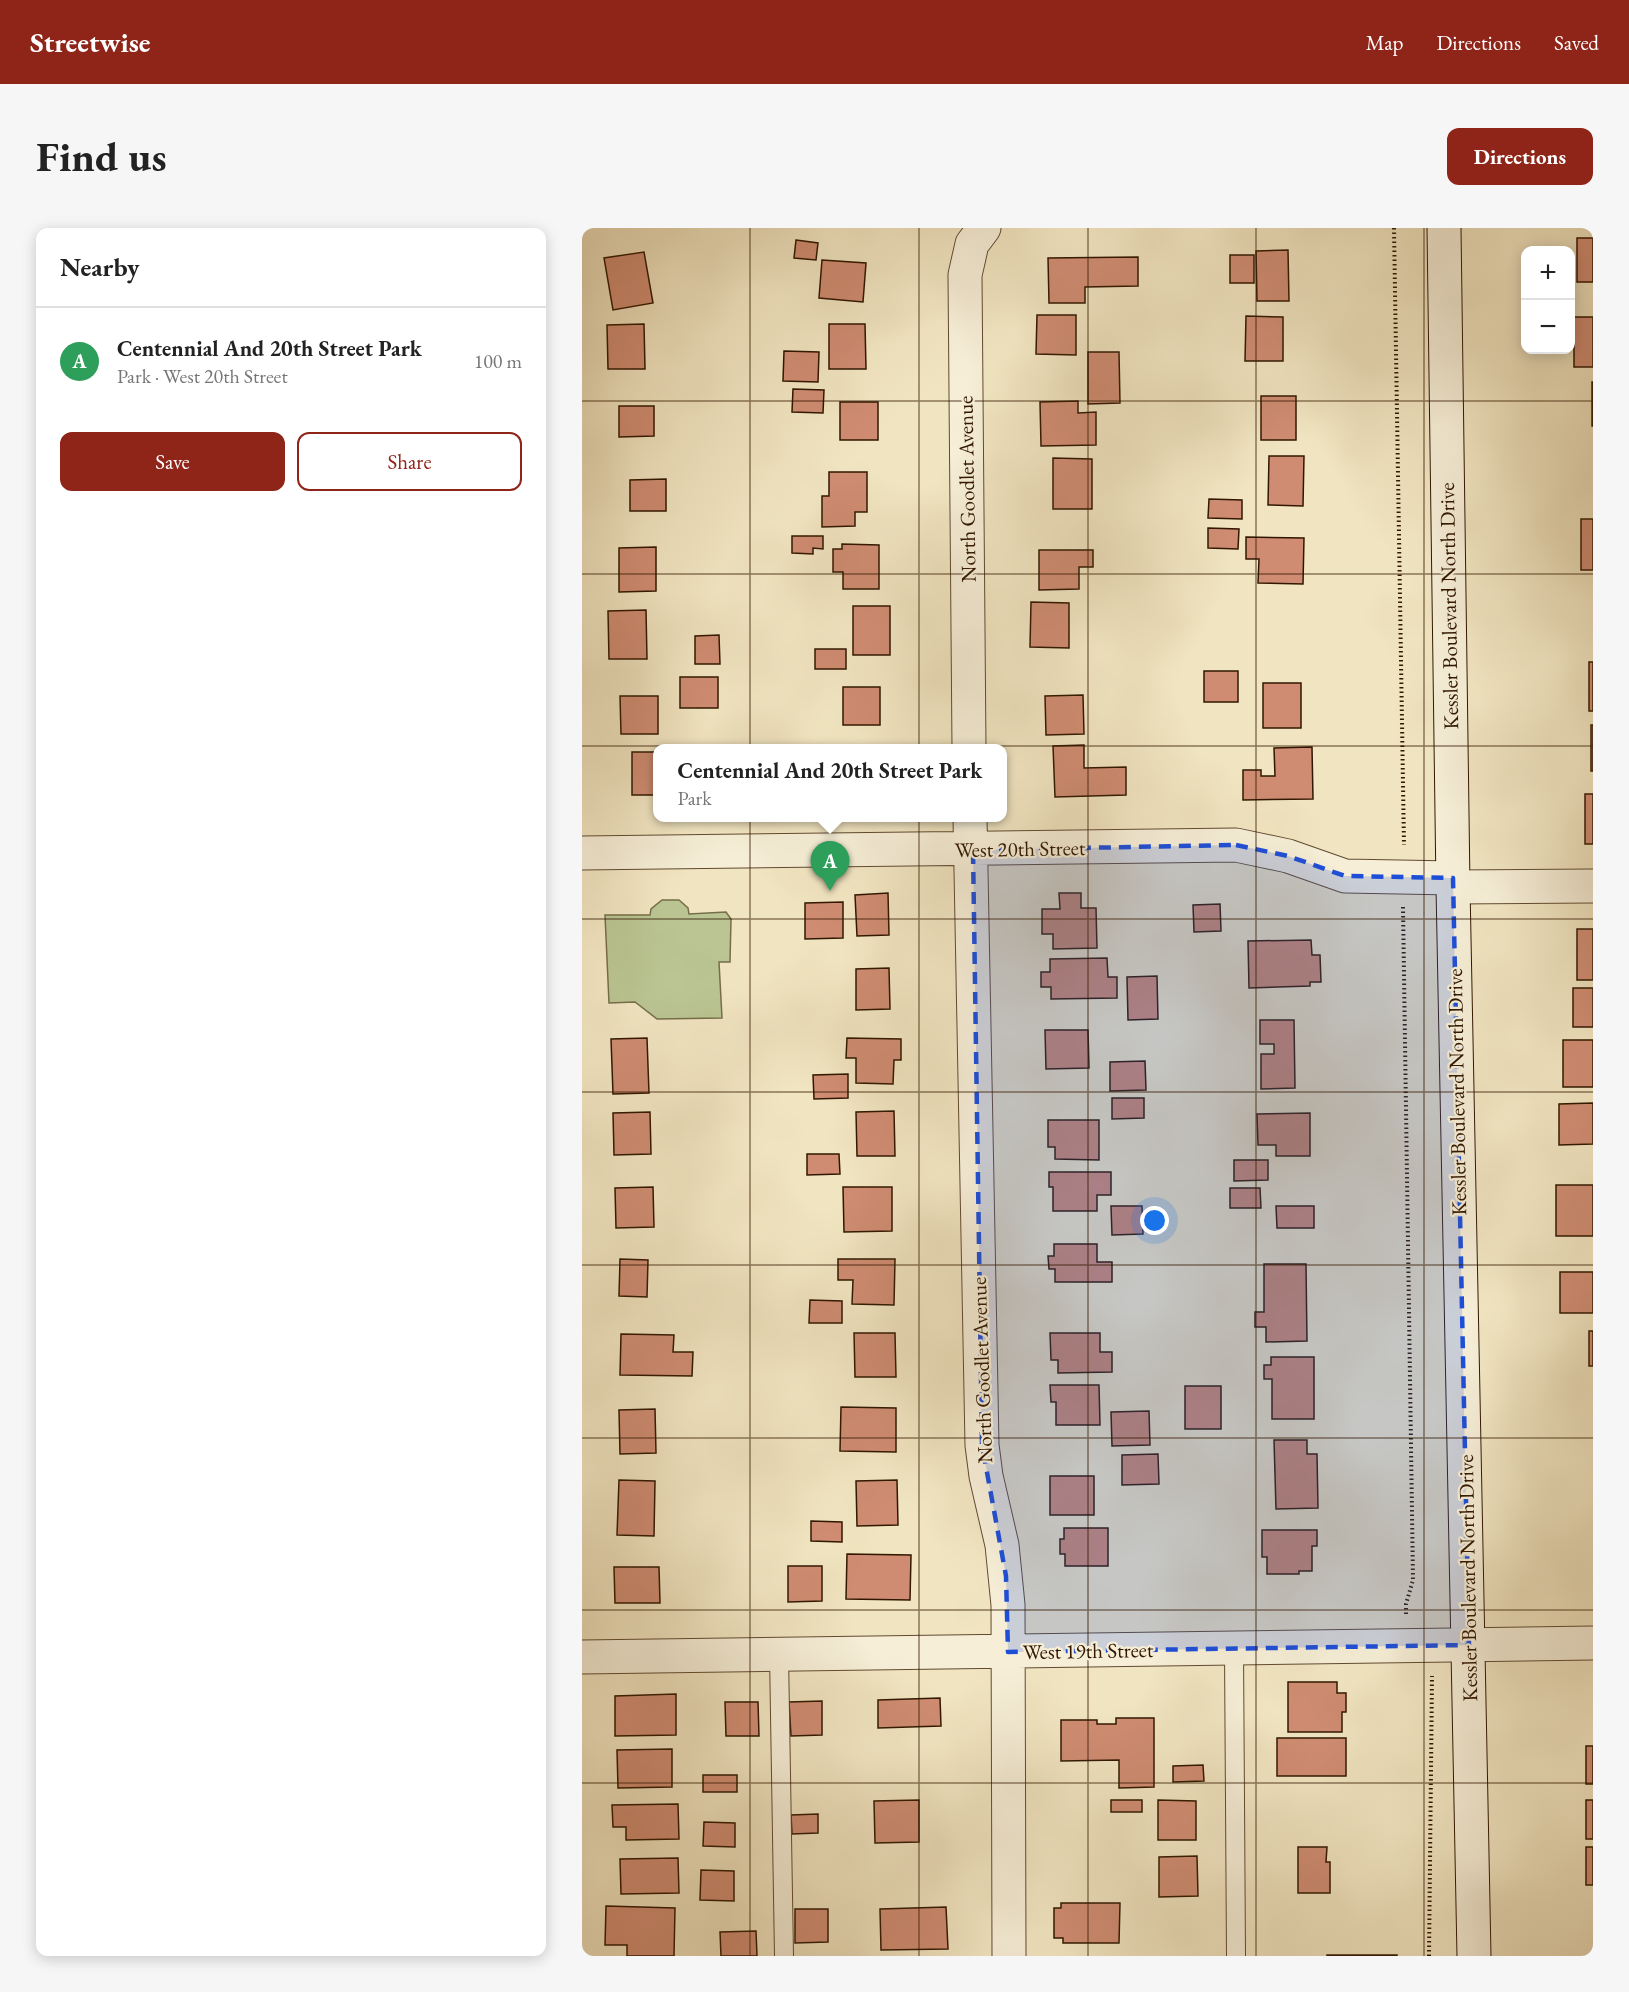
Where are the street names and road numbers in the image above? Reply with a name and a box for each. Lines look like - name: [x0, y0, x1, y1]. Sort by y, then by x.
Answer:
- street label: North Goodlet Avenue: [951, 395, 982, 583]
- street label: Kessler Boulevard North Drive: [1433, 482, 1464, 730]
- street label: West 20th Street: [954, 834, 1086, 863]
- street label: Kessler Boulevard North Drive: [1441, 968, 1472, 1216]
- street label: North Goodlet Avenue: [965, 1276, 998, 1464]
- street label: Kessler Boulevard North Drive: [1452, 1454, 1483, 1702]
- street label: West 19th Street: [1022, 1636, 1154, 1665]

